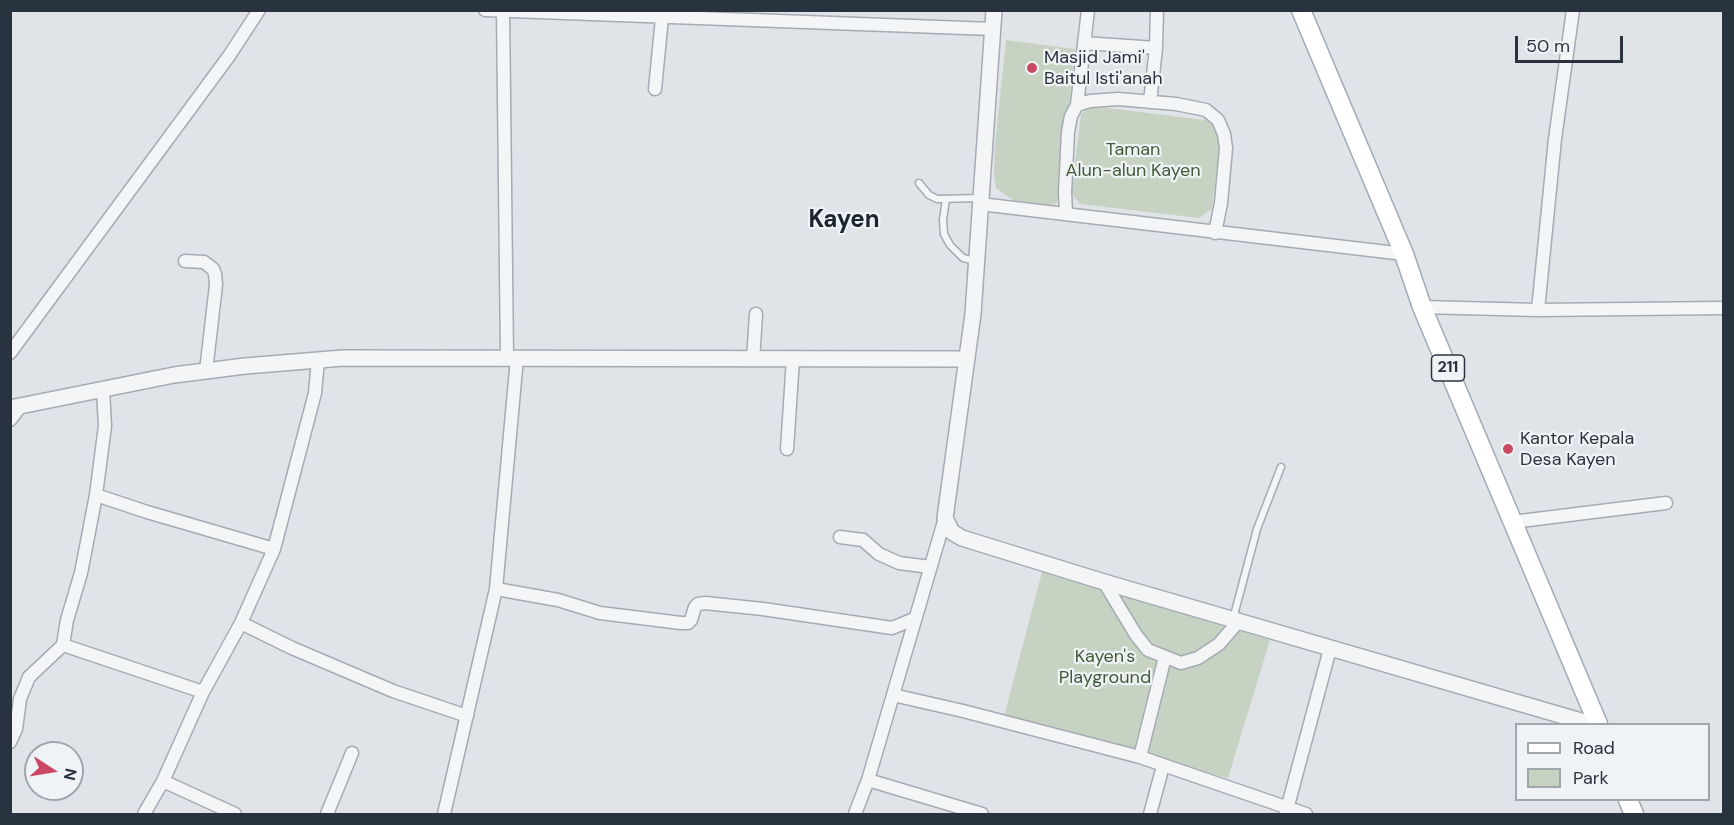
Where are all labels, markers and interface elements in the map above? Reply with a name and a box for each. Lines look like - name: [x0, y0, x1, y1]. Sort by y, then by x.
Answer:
- scale bar: [1518, 24, 1626, 62]
- text: 50 m: [1526, 34, 1570, 58]
- place label: Masjid Jami' Baitul Isti'anah: [1044, 47, 1162, 90]
- marker: Masjid Jami' Baitul Isti'anah: [1025, 61, 1039, 75]
- park label: Taman Alun-alun Kayen: [1066, 139, 1200, 182]
- district label: Kayen: [808, 207, 880, 235]
- road number: 211: [1432, 355, 1464, 381]
- place label: Kantor Kepala Desa Kayen: [1520, 428, 1634, 470]
- marker: Kantor Kepala Desa Kayen: [1501, 442, 1515, 456]
- park label: Kayen's Playground: [1059, 646, 1151, 688]
- legend: [1515, 723, 1710, 801]
- text: Road: [1573, 736, 1615, 760]
- north arrow: [24, 741, 84, 801]
- text: Park: [1573, 766, 1609, 790]
- text: N: [59, 767, 82, 782]

